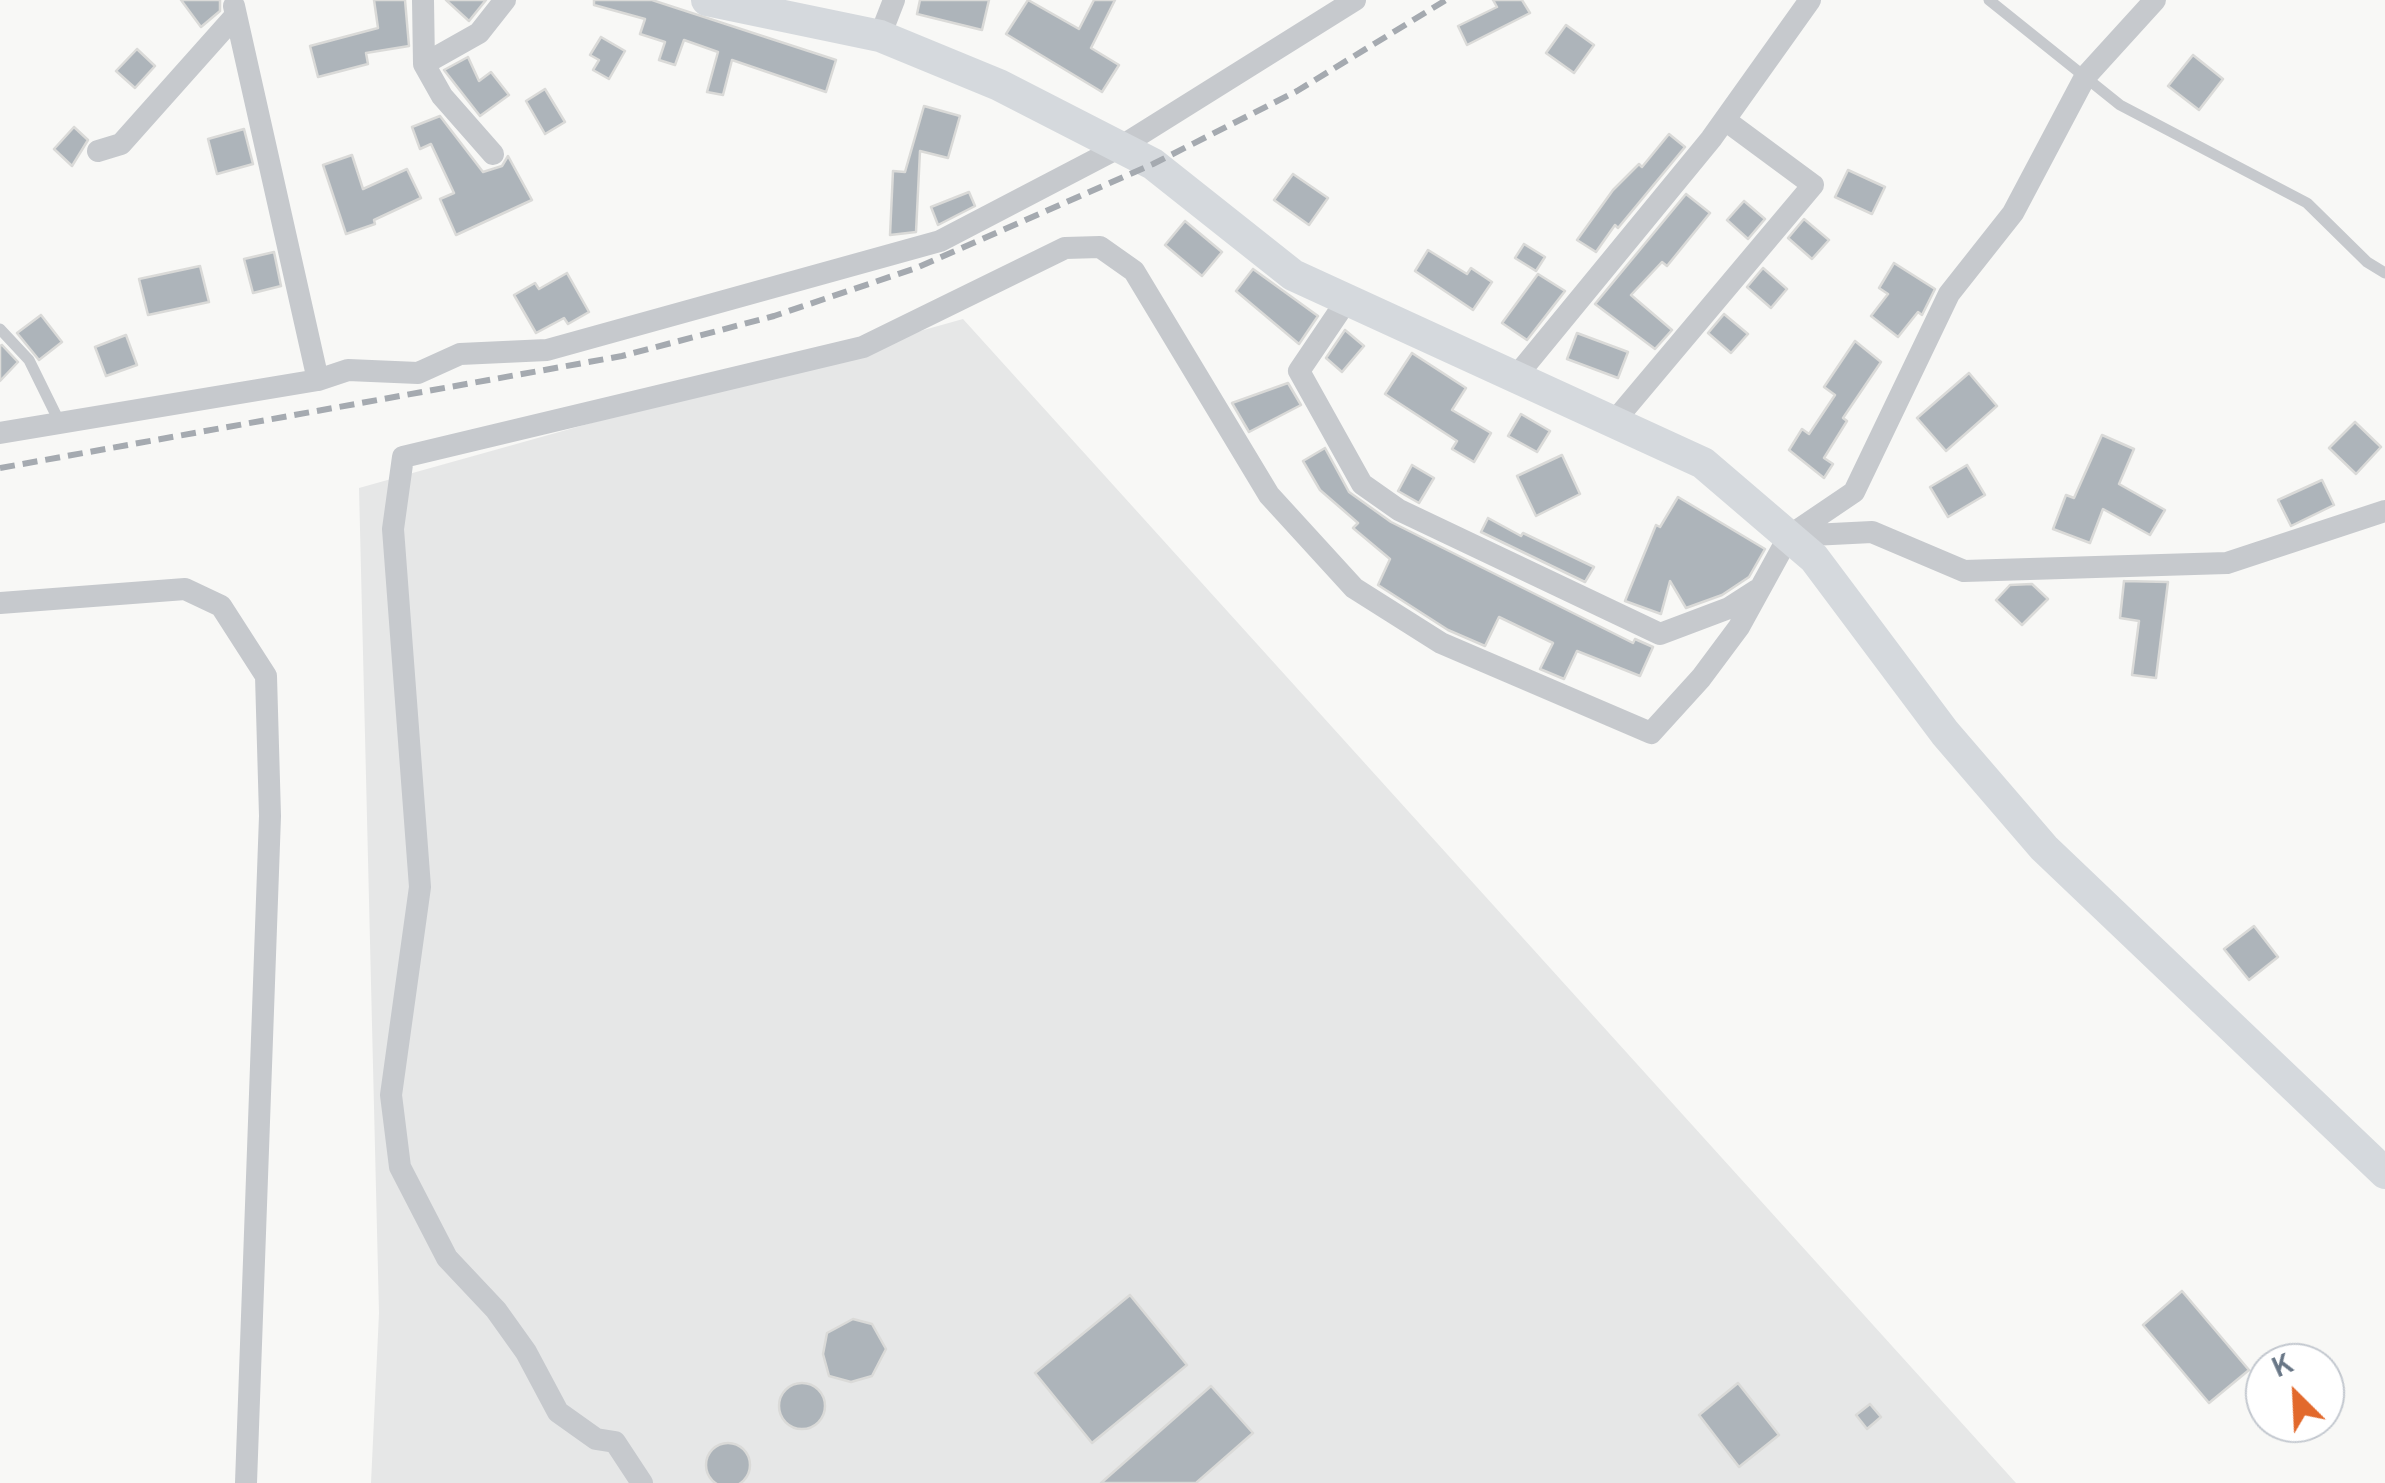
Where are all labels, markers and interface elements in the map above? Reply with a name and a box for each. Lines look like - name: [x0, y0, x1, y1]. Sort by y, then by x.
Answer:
- north arrow: [2245, 1343, 2345, 1443]
- text: K: [2267, 1347, 2300, 1388]

